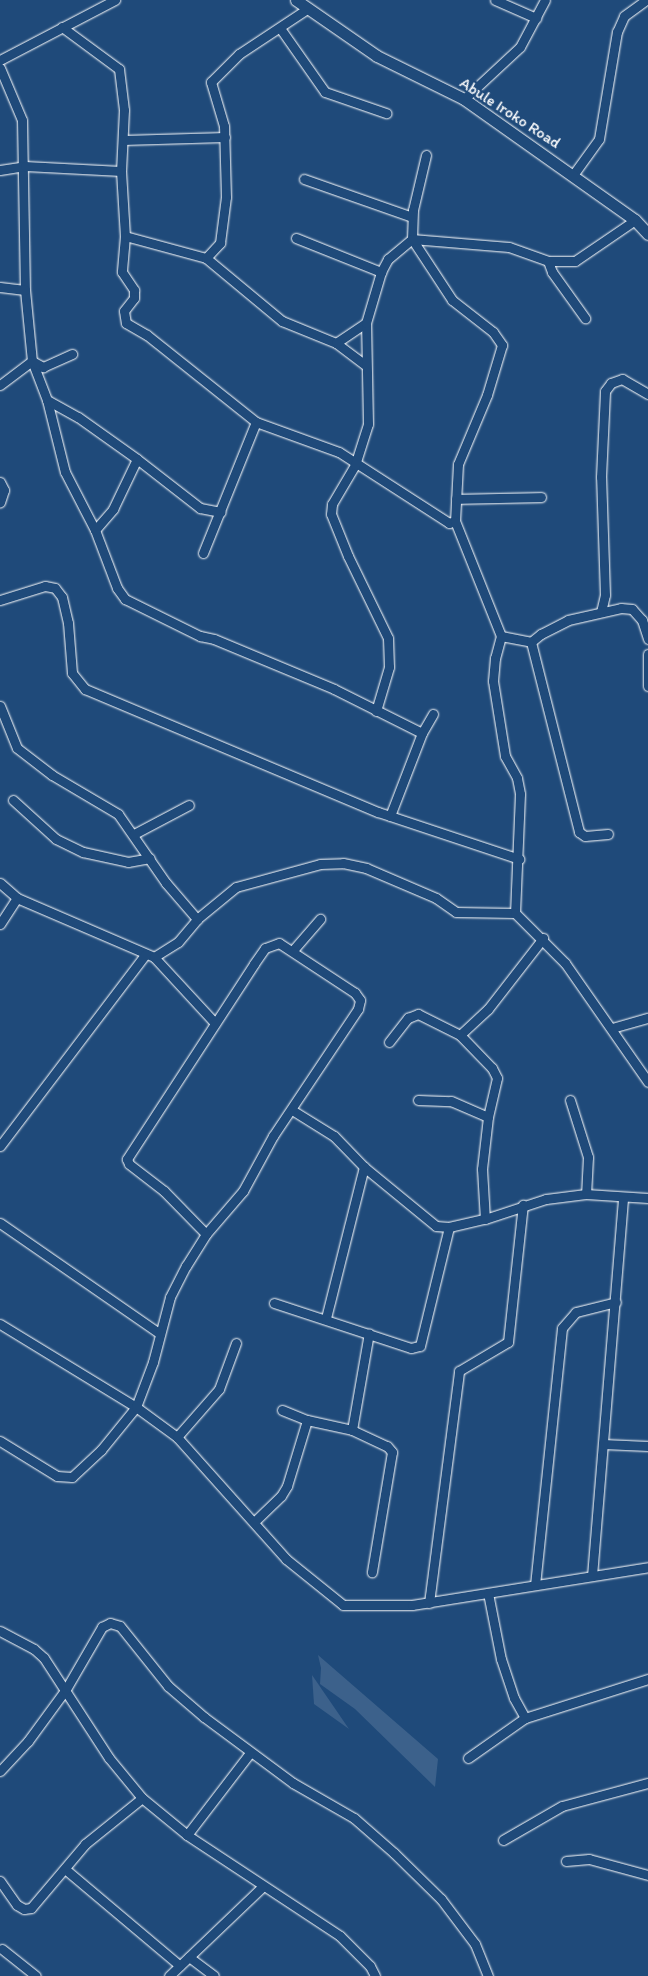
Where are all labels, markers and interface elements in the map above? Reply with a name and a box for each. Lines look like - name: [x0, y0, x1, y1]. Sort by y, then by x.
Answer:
- street label: Abule Iroko Road: [455, 73, 565, 153]

